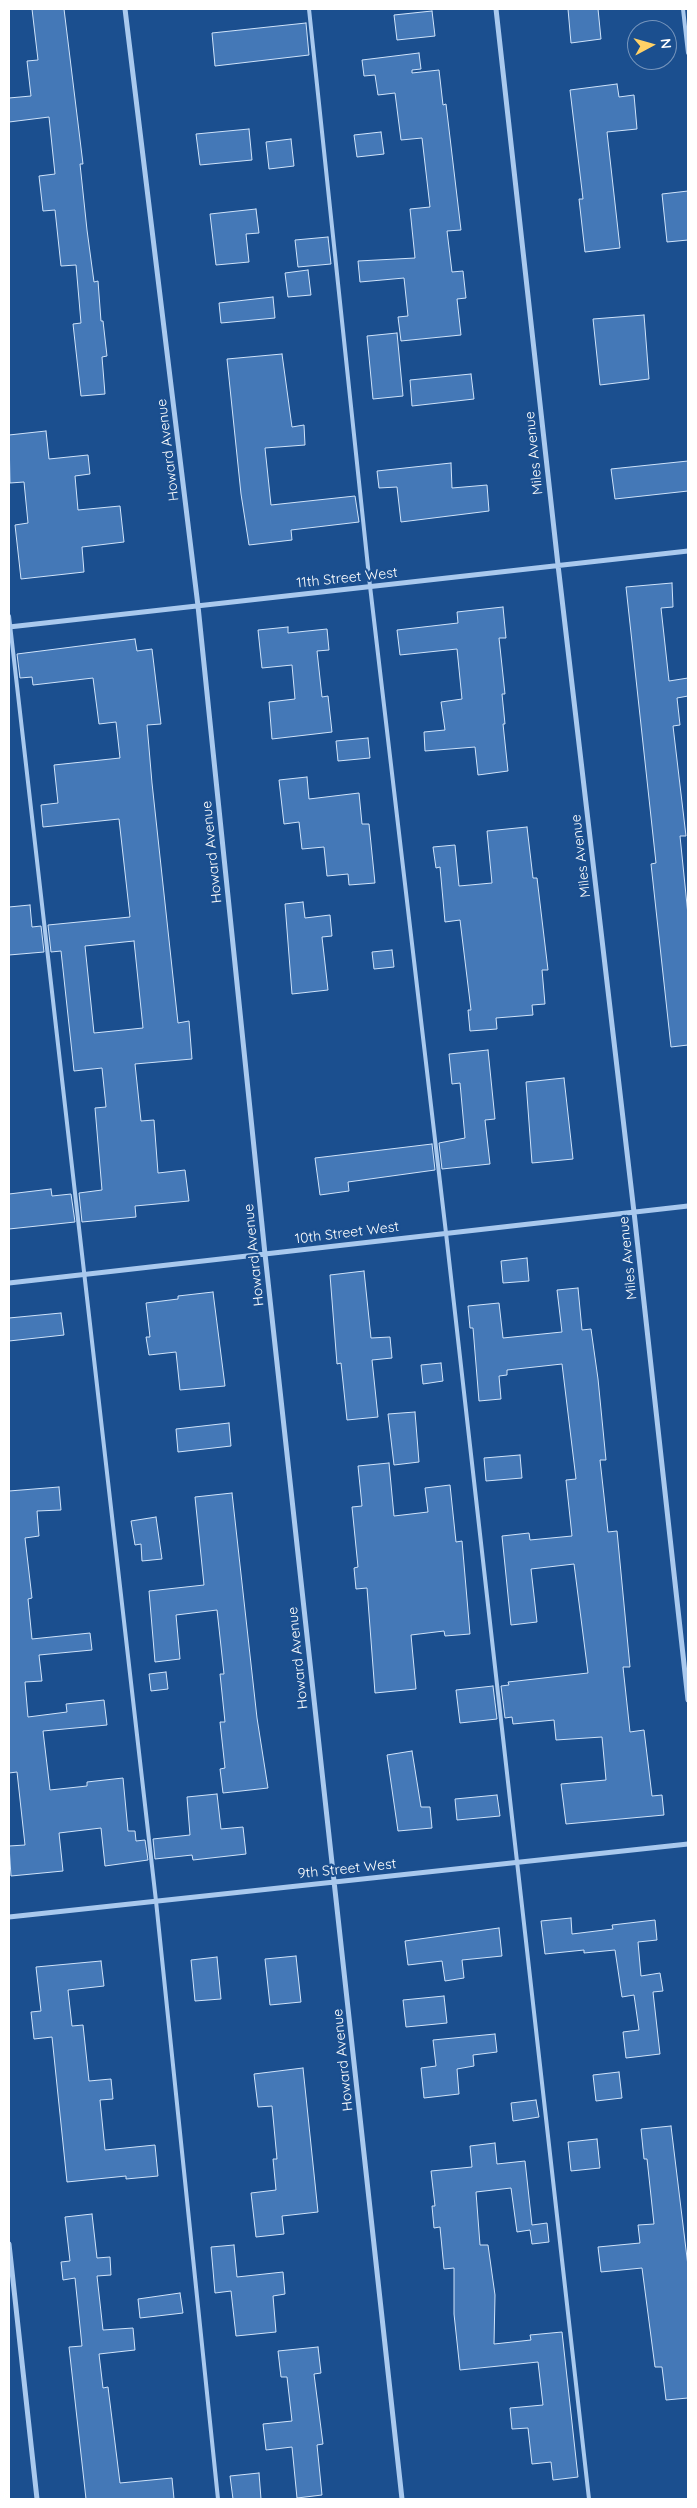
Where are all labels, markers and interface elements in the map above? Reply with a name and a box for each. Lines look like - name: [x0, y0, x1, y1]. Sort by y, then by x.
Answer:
- north arrow: [627, 20, 677, 70]
- text: N: [656, 37, 675, 50]
- street label: Howard Avenue: [153, 398, 183, 502]
- street label: Miles Avenue: [521, 410, 547, 496]
- street label: 11th Street West: [296, 564, 398, 592]
- street label: Howard Avenue: [198, 800, 226, 904]
- street label: Miles Avenue: [568, 813, 594, 899]
- street label: Howard Avenue: [240, 1203, 268, 1307]
- street label: Miles Avenue: [615, 1215, 641, 1301]
- street label: 10th Street West: [294, 1218, 400, 1248]
- street label: Howard Avenue: [284, 1606, 312, 1710]
- street label: 9th Street West: [297, 1855, 397, 1883]
- street label: Howard Avenue: [329, 2008, 357, 2112]

